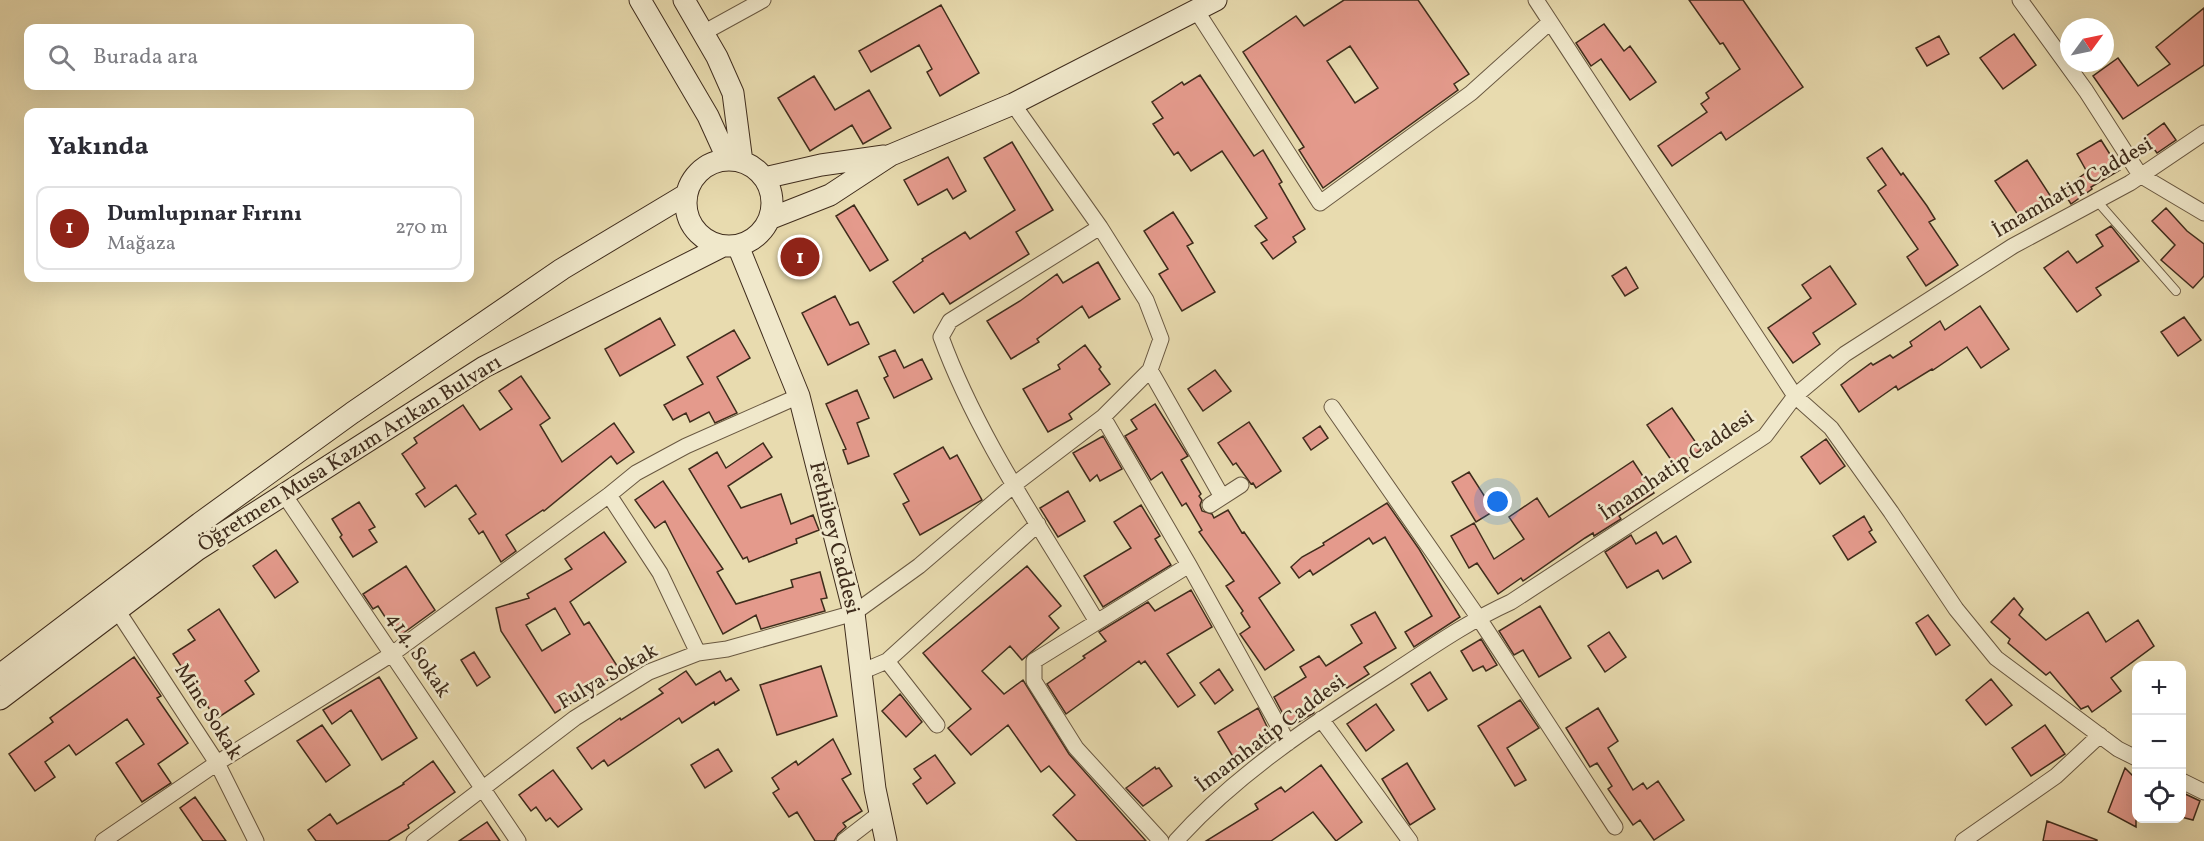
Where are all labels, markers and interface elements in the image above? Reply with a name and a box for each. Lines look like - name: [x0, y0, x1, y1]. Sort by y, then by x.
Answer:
- north arrow: [2060, 18, 2114, 72]
- search box: [24, 24, 474, 90]
- icon: search: [45, 41, 78, 74]
- text: Burada ara: [93, 42, 198, 73]
- text: Yakında: [48, 129, 149, 165]
- street label: İmamhatip Caddesi: [1987, 130, 2159, 246]
- text: Dumlupınar Fırını: [107, 199, 302, 230]
- text: 1: [65, 214, 74, 242]
- text: 270 m: [395, 214, 448, 242]
- text: Mağaza: [107, 230, 176, 258]
- pin: 1: [780, 234, 820, 280]
- street label: Öğretmen Musa Kazım Arıkan Bulvarı: [193, 348, 507, 560]
- street label: İmamhatip Caddesi: [1594, 403, 1760, 529]
- street label: Fethibey Caddesi: [801, 459, 867, 617]
- your location: [1483, 487, 1512, 516]
- street label: 414. Sokak: [378, 606, 458, 704]
- street label: Fulya Sokak: [553, 636, 664, 717]
- street label: Mine Sokak: [167, 658, 249, 766]
- map controls: [2132, 661, 2186, 823]
- button: +: [2132, 661, 2186, 715]
- street label: İmamhatip Caddesi: [1190, 668, 1352, 800]
- button: −: [2132, 715, 2186, 769]
- button: locate: [2132, 769, 2186, 823]

